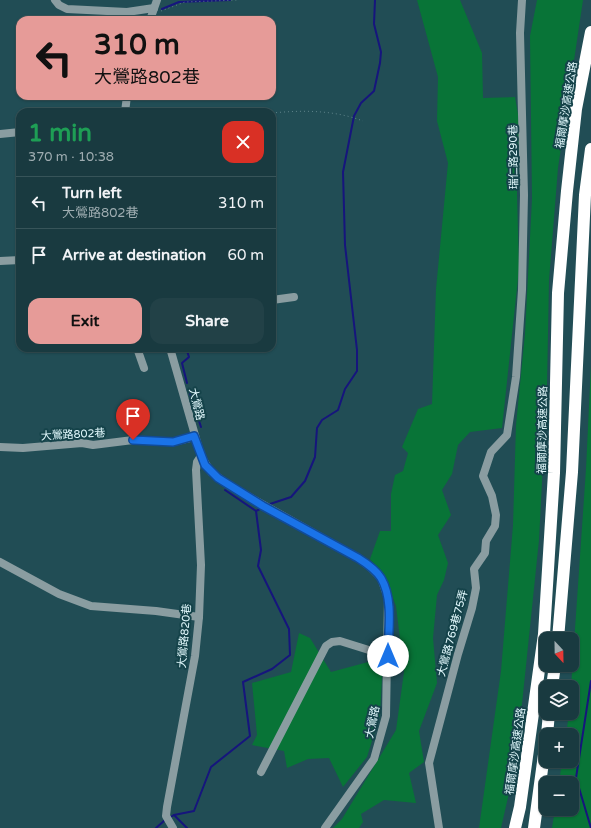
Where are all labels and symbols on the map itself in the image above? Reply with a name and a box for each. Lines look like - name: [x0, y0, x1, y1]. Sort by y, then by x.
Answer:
- street label: 福爾摩沙高速公路: [553, 61, 580, 150]
- street label: 瑞仁路290巷: [506, 125, 521, 189]
- street label: 福爾摩沙高速公路: [535, 386, 550, 474]
- street label: 大鶯路: [186, 387, 207, 422]
- pin: [116, 399, 150, 440]
- street label: 大鶯路802巷: [40, 426, 106, 443]
- street label: 大鶯路769巷75弄: [435, 588, 470, 678]
- street label: 大鶯路820巷: [175, 603, 194, 669]
- north arrow: [539, 632, 579, 672]
- position arrow: [367, 635, 409, 677]
- street label: 大鶯路: [363, 705, 382, 740]
- street label: 福爾摩沙高速公路: [503, 707, 528, 796]

